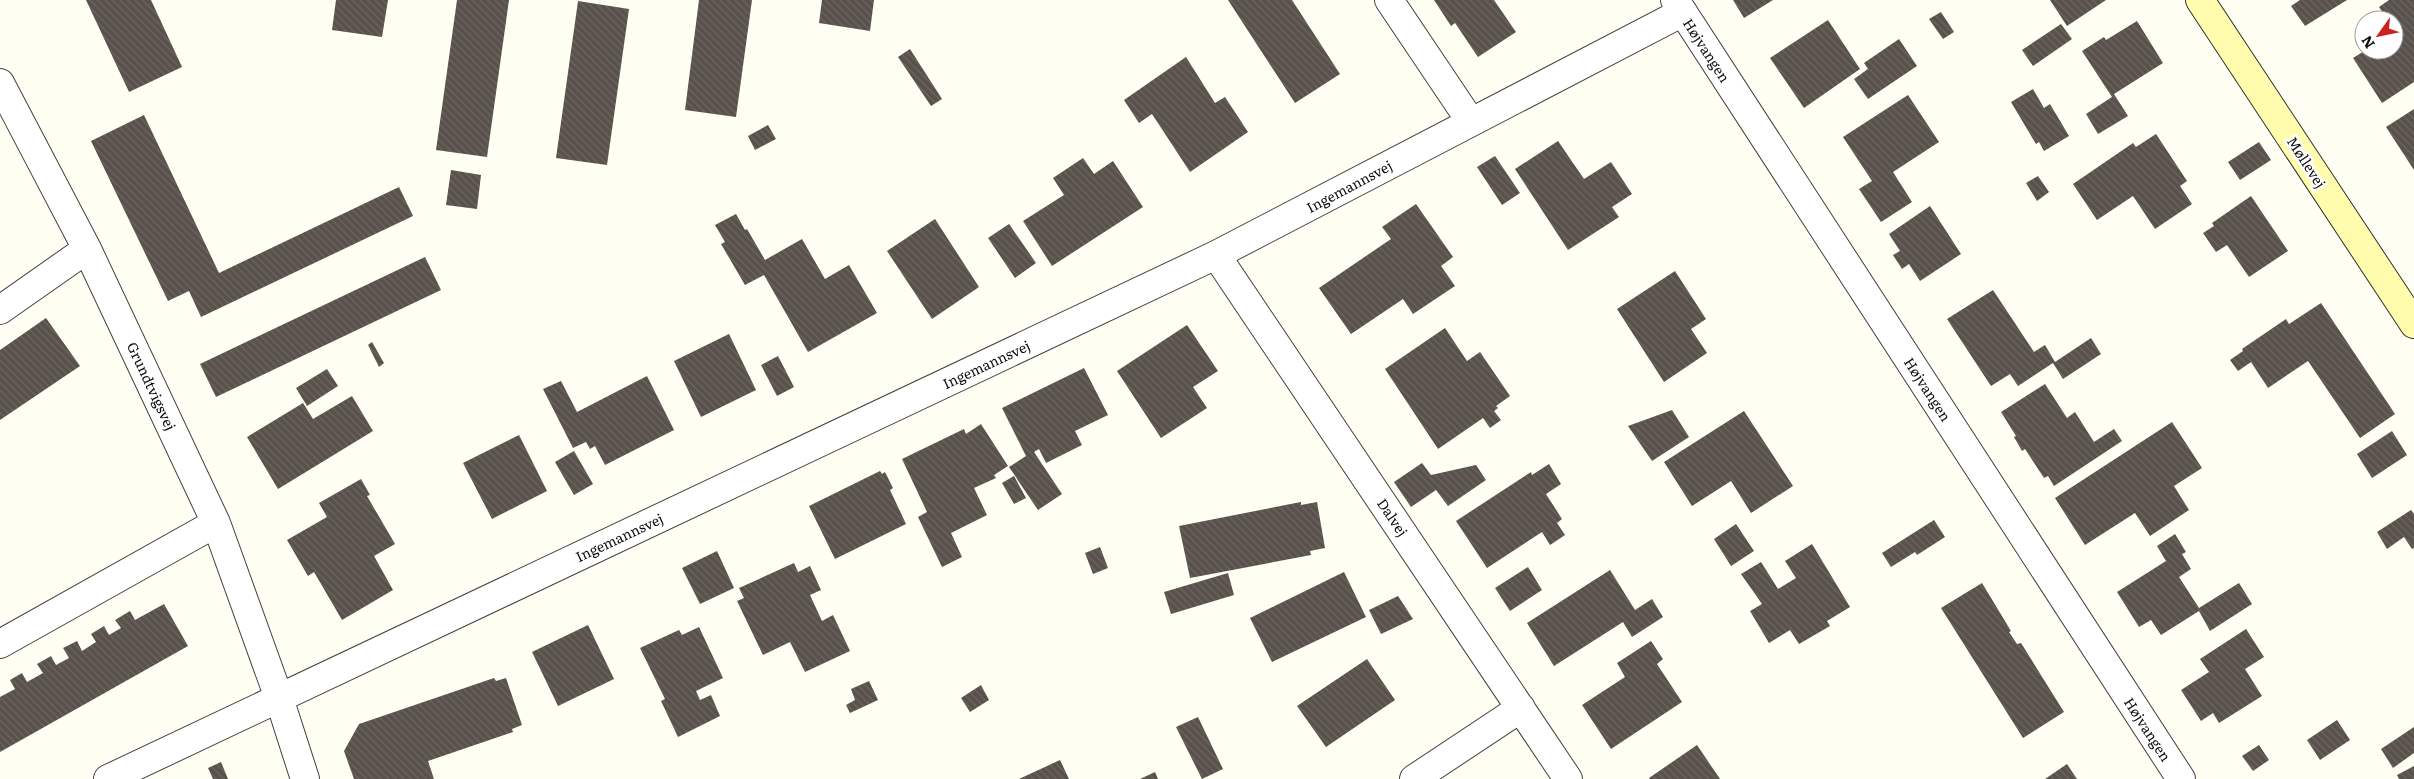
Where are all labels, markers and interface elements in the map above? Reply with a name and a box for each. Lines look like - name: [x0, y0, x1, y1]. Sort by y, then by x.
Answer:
- north arrow: [2354, 10, 2404, 60]
- street label: Højvangen: [1679, 14, 1735, 86]
- text: N: [2356, 32, 2379, 53]
- street label: Møllevej: [2283, 132, 2331, 192]
- street label: Ingemannsvej: [1303, 155, 1395, 217]
- street label: Ingemannsvej: [939, 335, 1033, 393]
- street label: Grundtvigsvej: [123, 339, 181, 433]
- street label: Højvangen: [1900, 353, 1956, 425]
- street label: Dalvej: [1373, 494, 1413, 540]
- street label: Ingemannsvej: [572, 508, 666, 566]
- street label: Højvangen: [2120, 693, 2176, 765]

